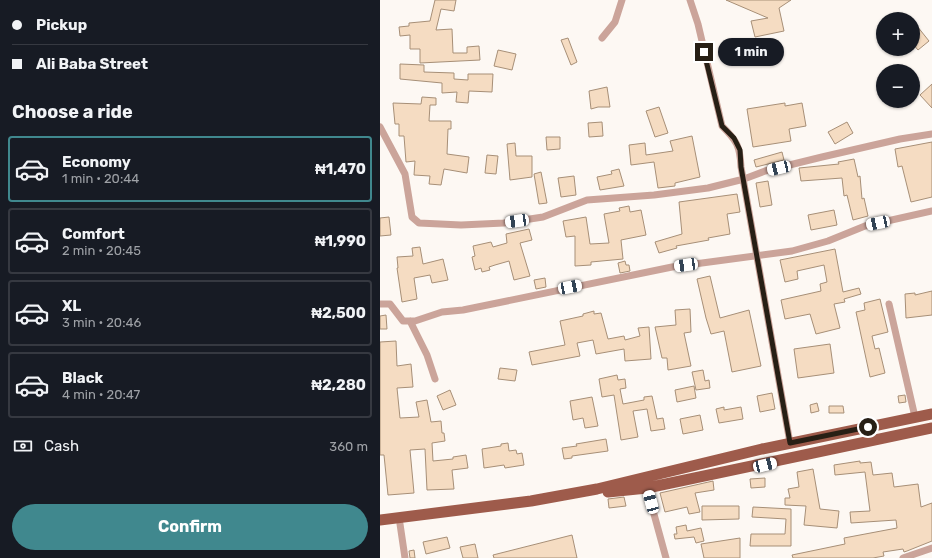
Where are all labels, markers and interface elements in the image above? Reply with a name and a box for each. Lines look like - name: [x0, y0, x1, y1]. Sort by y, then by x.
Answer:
- map controls: [876, 12, 920, 108]
- button: +: [876, 12, 920, 56]
- text: Pickup: [36, 16, 87, 34]
- callout: 1 min: [718, 38, 784, 66]
- route end: [695, 43, 713, 61]
- text: 1 min: [734, 44, 768, 59]
- text: Ali Baba Street: [36, 55, 148, 73]
- button: −: [876, 64, 920, 108]
- text: Choose a ride: [12, 101, 133, 123]
- icon: car: [14, 151, 50, 187]
- text: Economy: [62, 153, 131, 171]
- car: [766, 159, 792, 177]
- text: ₦1,470: [315, 160, 366, 178]
- text: 1 min · 20:44: [62, 171, 139, 186]
- car: [504, 213, 530, 229]
- car: [865, 215, 891, 231]
- icon: car: [14, 223, 50, 259]
- text: Comfort: [62, 225, 125, 243]
- text: ₦1,990: [315, 232, 366, 250]
- text: 2 min · 20:45: [62, 243, 141, 258]
- car: [673, 257, 699, 273]
- car: [557, 279, 583, 295]
- icon: car: [14, 295, 50, 331]
- text: XL: [62, 297, 81, 315]
- text: ₦2,500: [311, 304, 366, 322]
- text: 3 min · 20:46: [62, 315, 141, 330]
- icon: car: [14, 367, 50, 403]
- text: Black: [62, 369, 103, 387]
- text: ₦2,280: [311, 376, 366, 394]
- text: 4 min · 20:47: [62, 387, 140, 402]
- route start: [859, 418, 877, 436]
- icon: cash: [12, 435, 34, 457]
- text: Cash: [44, 437, 79, 455]
- text: 360 m: [329, 439, 368, 454]
- car: [752, 456, 778, 474]
- car: [642, 489, 660, 515]
- button: Confirm: [12, 504, 368, 550]

